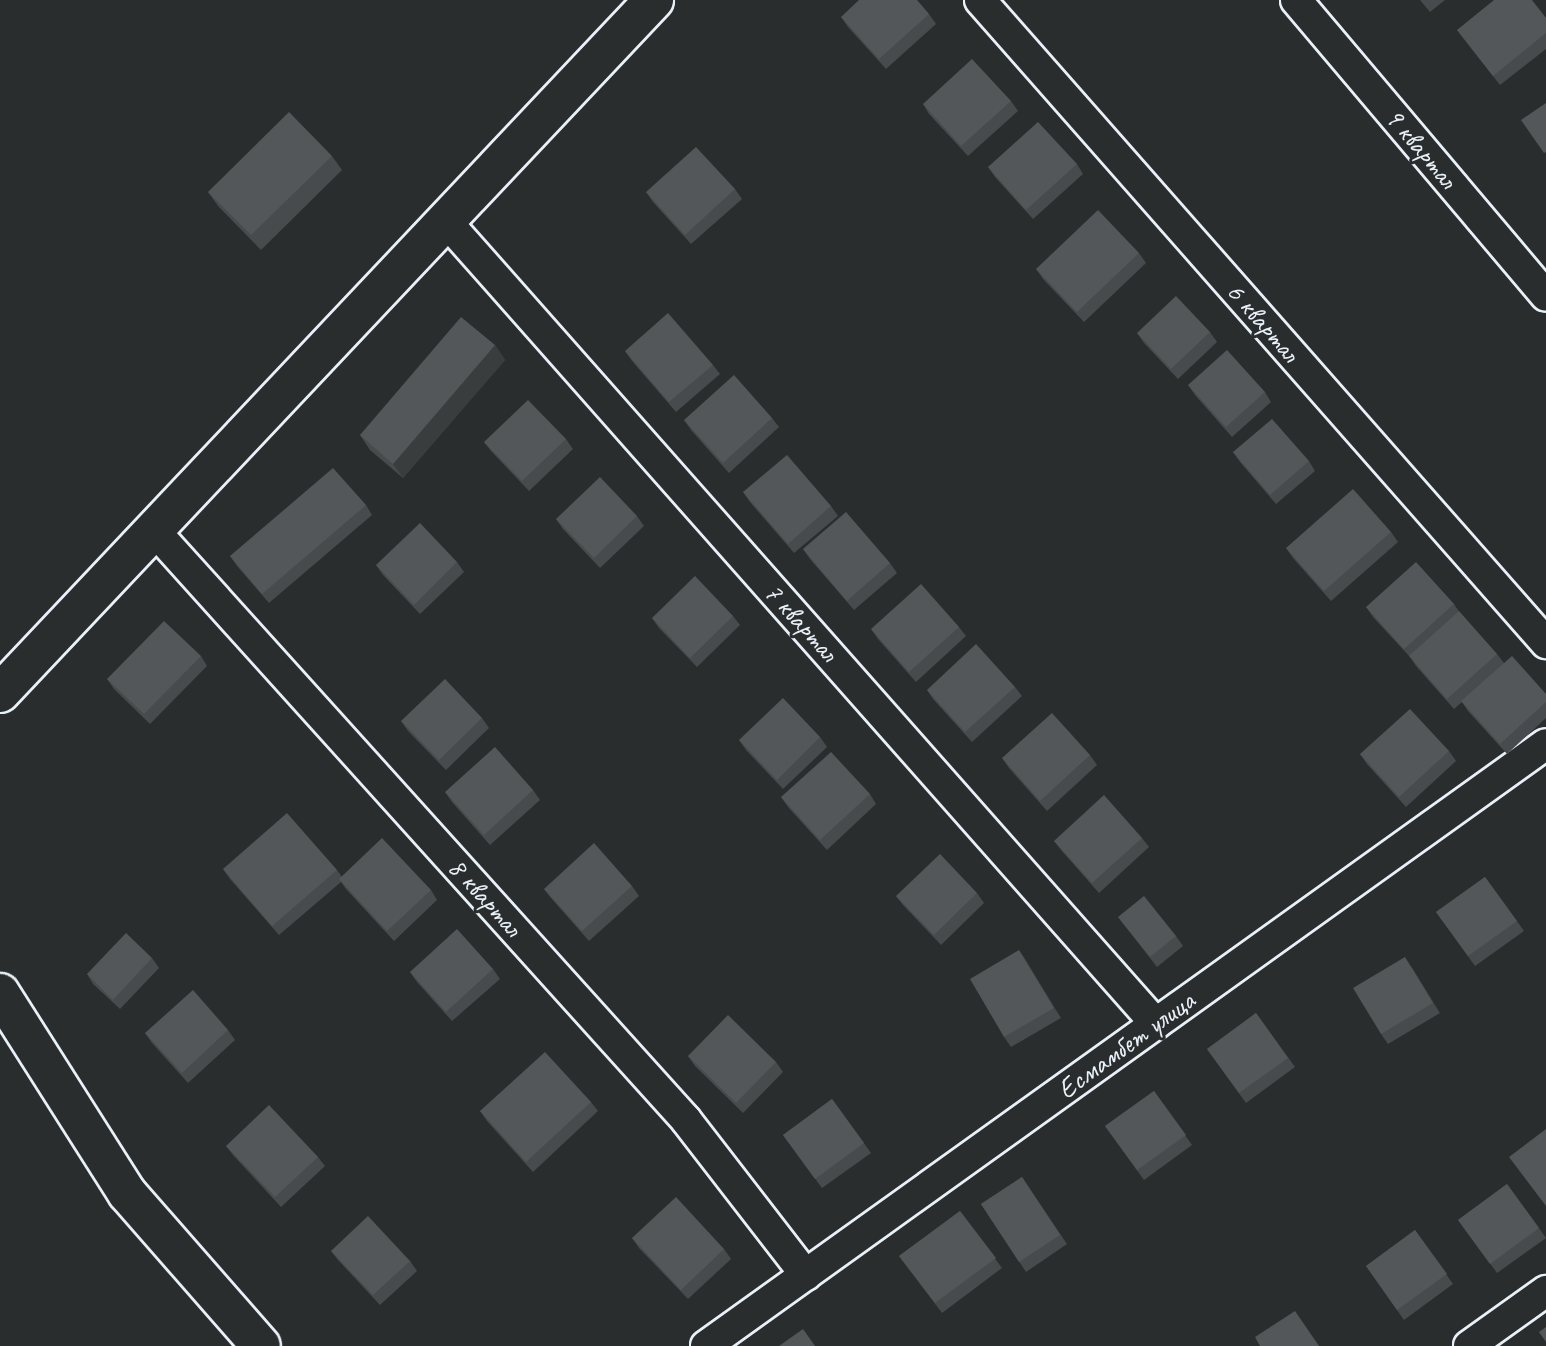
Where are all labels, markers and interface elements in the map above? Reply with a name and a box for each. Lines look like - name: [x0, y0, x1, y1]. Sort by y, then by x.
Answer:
- street label: 9 квартал: [1378, 101, 1464, 195]
- street label: 6 квартал: [1219, 275, 1307, 369]
- street label: 7 квартал: [757, 576, 845, 668]
- street label: 8 квартал: [441, 851, 529, 943]
- street label: Есмамбет улица: [1050, 983, 1202, 1107]

